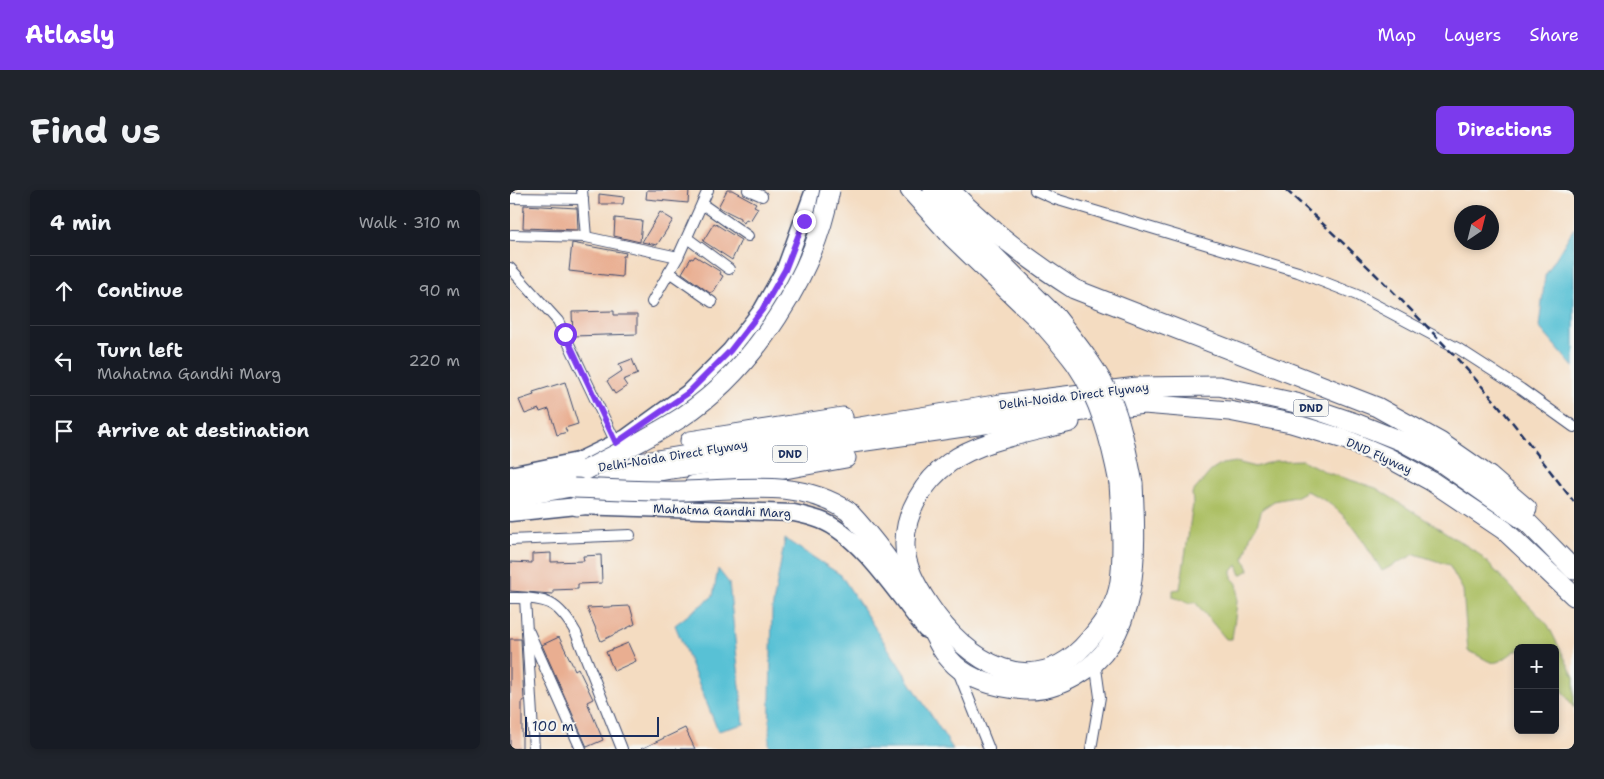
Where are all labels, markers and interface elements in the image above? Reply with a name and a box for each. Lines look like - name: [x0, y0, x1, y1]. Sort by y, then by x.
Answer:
- text: Atlasly: [25, 19, 115, 51]
- text: Map: [1378, 23, 1416, 47]
- text: Layers: [1444, 23, 1501, 47]
- text: Share: [1529, 23, 1579, 47]
- button: Directions: [1436, 106, 1574, 154]
- text: Find us: [30, 107, 161, 154]
- north arrow: [1454, 205, 1499, 250]
- text: 4 min: [50, 209, 111, 237]
- route end: [793, 210, 816, 233]
- text: Walk · 310 m: [359, 212, 460, 233]
- icon: ahead: [50, 277, 78, 305]
- text: Continue: [97, 278, 183, 303]
- text: 90 m: [419, 280, 460, 301]
- route start: [554, 323, 577, 346]
- text: Turn left: [97, 338, 183, 363]
- icon: left: [50, 347, 78, 375]
- text: 220 m: [408, 350, 460, 371]
- text: Mahatma Gandhi Marg: [97, 363, 281, 384]
- street label: Delhi-Noida Direct Flyway: [998, 379, 1150, 413]
- road number: DND: [1294, 400, 1328, 417]
- icon: arrive: [50, 417, 78, 445]
- text: Arrive at destination: [97, 418, 309, 443]
- street label: DND Flyway: [1344, 434, 1414, 478]
- street label: Delhi-Noida Direct Flyway: [597, 436, 749, 476]
- road number: DND: [772, 445, 808, 462]
- street label: Mahatma Gandhi Marg: [653, 501, 791, 521]
- map controls: [1514, 644, 1559, 734]
- button: +: [1514, 644, 1559, 689]
- button: −: [1514, 689, 1559, 734]
- scale bar: [525, 714, 659, 737]
- text: 100 m: [532, 717, 574, 735]

